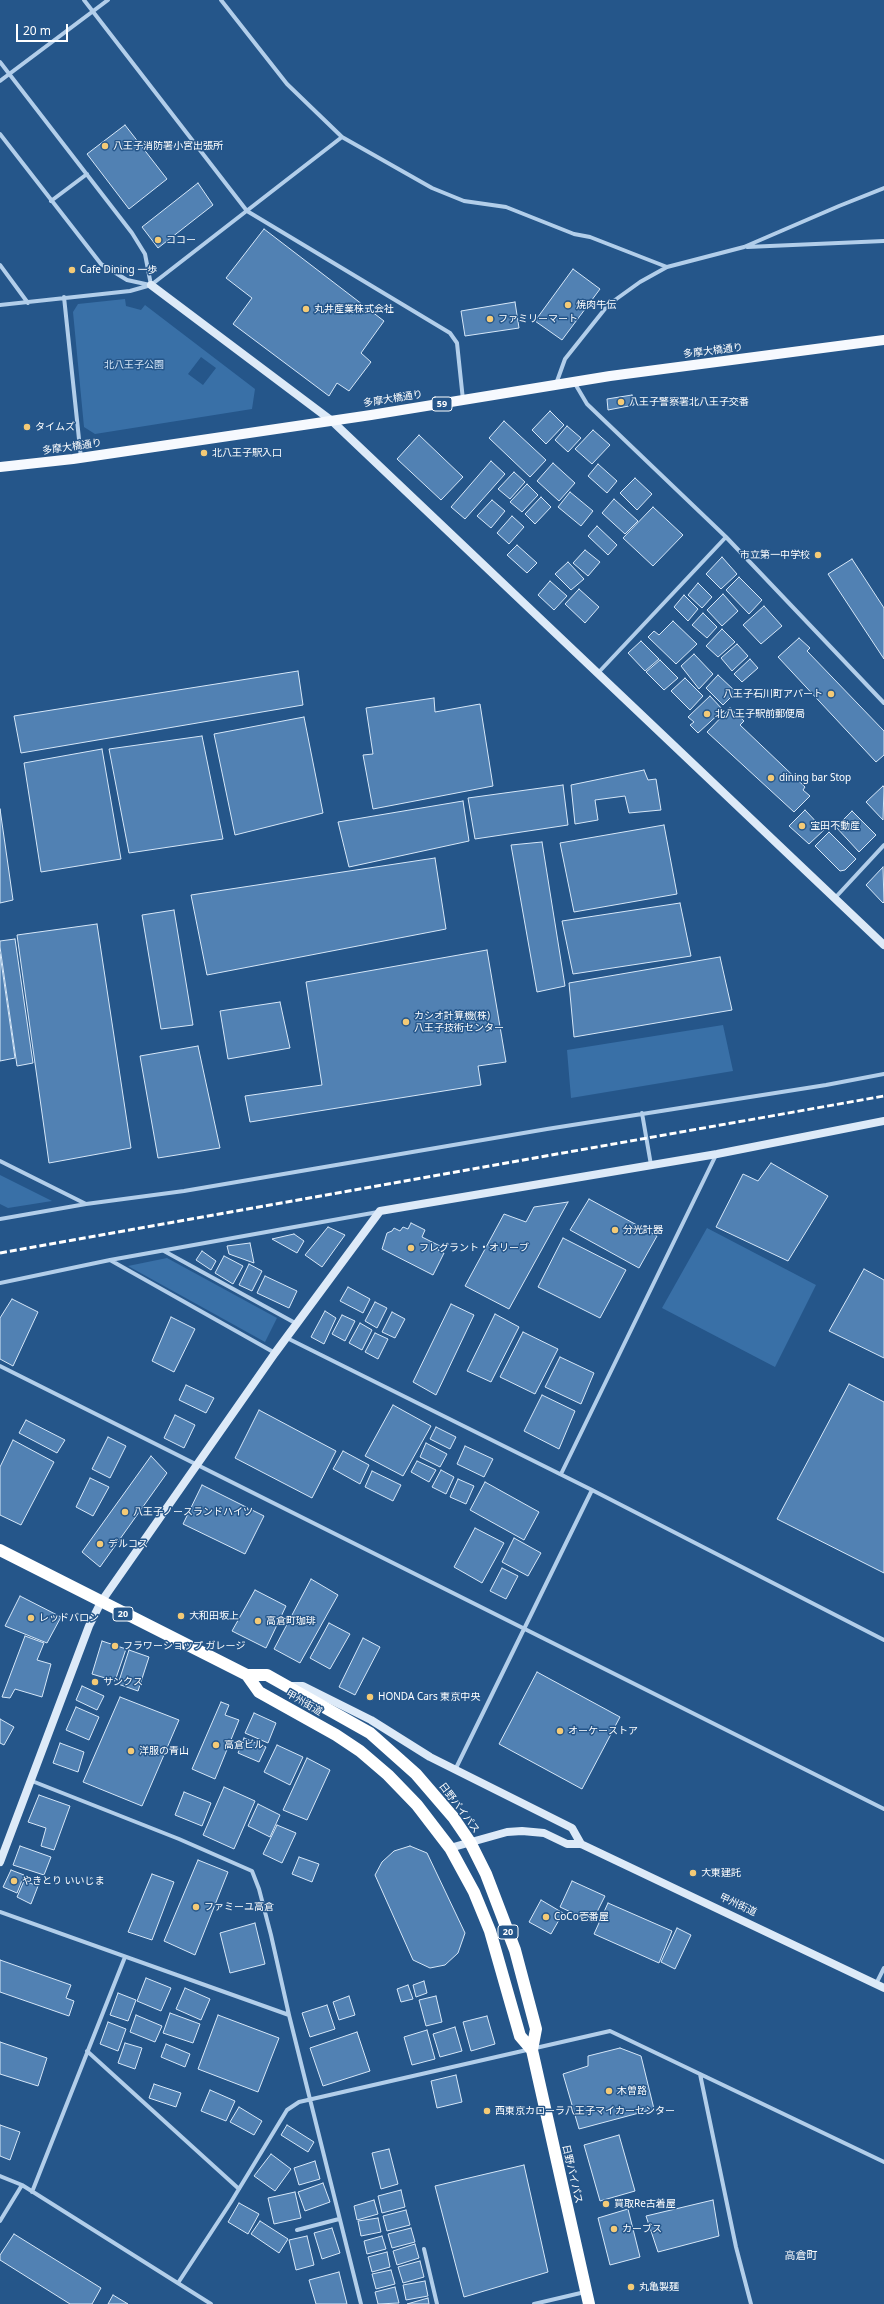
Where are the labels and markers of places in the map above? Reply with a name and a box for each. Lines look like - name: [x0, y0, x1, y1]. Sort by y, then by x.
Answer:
- place label: 八王子消防署小宮出張所: [113, 140, 223, 152]
- marker: 八王子消防署小宮出張所: [100, 141, 110, 151]
- place label: ココー: [166, 234, 196, 246]
- marker: ココー: [153, 235, 163, 245]
- place label: Cafe Dining 一歩: [80, 264, 157, 276]
- marker: Cafe Dining 一歩: [67, 265, 77, 275]
- place label: 焼肉牛伝: [576, 299, 616, 311]
- marker: 焼肉牛伝: [563, 300, 573, 310]
- place label: 丸井産業株式会社: [314, 303, 394, 315]
- marker: 丸井産業株式会社: [301, 304, 311, 314]
- place label: ファミリーマート: [498, 313, 578, 325]
- marker: ファミリーマート: [485, 314, 495, 324]
- place label: 八王子警察署北八王子交番: [629, 396, 749, 408]
- marker: 八王子警察署北八王子交番: [616, 397, 626, 407]
- place label: タイムズ: [35, 421, 75, 433]
- marker: タイムズ: [22, 422, 32, 432]
- place label: 北八王子駅入口: [212, 447, 282, 459]
- marker: 北八王子駅入口: [199, 448, 209, 458]
- place label: 市立第一中学校: [740, 549, 810, 561]
- marker: 市立第一中学校: [813, 550, 823, 560]
- place label: 八王子石川町アパート: [723, 688, 823, 700]
- marker: 八王子石川町アパート: [826, 689, 836, 699]
- place label: 北八王子駅前郵便局: [715, 708, 805, 720]
- marker: 北八王子駅前郵便局: [702, 709, 712, 719]
- place label: dining bar Stop: [779, 772, 851, 784]
- marker: dining bar Stop: [766, 773, 776, 783]
- place label: 宝田不動産: [810, 820, 860, 832]
- marker: 宝田不動産: [797, 821, 807, 831]
- place label: カシオ計算機(株) 八王子技術センター: [414, 1010, 504, 1034]
- marker: カシオ計算機(株) 八王子技術センター: [401, 1017, 411, 1027]
- place label: 分光計器: [623, 1224, 663, 1236]
- marker: 分光計器: [610, 1225, 620, 1235]
- place label: フレグラント・オリーブ: [419, 1242, 529, 1254]
- marker: フレグラント・オリーブ: [406, 1243, 416, 1253]
- place label: 八王子ノースランドハイツ: [133, 1506, 253, 1518]
- marker: 八王子ノースランドハイツ: [120, 1507, 130, 1517]
- place label: デルコス: [108, 1538, 148, 1550]
- marker: デルコス: [95, 1539, 105, 1549]
- place label: 大和田坂上: [189, 1610, 239, 1622]
- marker: 大和田坂上: [176, 1611, 186, 1621]
- place label: レッドバロン: [39, 1612, 99, 1624]
- marker: レッドバロン: [26, 1613, 36, 1623]
- place label: 高倉町珈琲: [266, 1615, 316, 1627]
- marker: 高倉町珈琲: [253, 1616, 263, 1626]
- place label: フラワーショップ ガレージ: [123, 1640, 246, 1652]
- marker: フラワーショップ ガレージ: [110, 1641, 120, 1651]
- place label: サンクス: [103, 1676, 143, 1688]
- marker: サンクス: [90, 1677, 100, 1687]
- place label: HONDA Cars 東京中央: [378, 1691, 480, 1703]
- marker: HONDA Cars 東京中央: [365, 1692, 375, 1702]
- place label: オーケーストア: [568, 1725, 638, 1737]
- marker: オーケーストア: [555, 1726, 565, 1736]
- place label: 高倉ビル: [224, 1739, 264, 1751]
- marker: 高倉ビル: [211, 1740, 221, 1750]
- place label: 洋服の青山: [139, 1745, 189, 1757]
- marker: 洋服の青山: [126, 1746, 136, 1756]
- place label: 大東建託: [701, 1867, 741, 1879]
- marker: 大東建託: [688, 1868, 698, 1878]
- place label: やきとり いいじま: [22, 1875, 105, 1887]
- marker: やきとり いいじま: [9, 1876, 19, 1886]
- place label: ファミーユ高倉: [204, 1901, 274, 1913]
- marker: ファミーユ高倉: [191, 1902, 201, 1912]
- place label: CoCo壱番屋: [554, 1911, 609, 1923]
- marker: CoCo壱番屋: [541, 1912, 551, 1922]
- place label: 木曽路: [617, 2085, 647, 2097]
- marker: 木曽路: [604, 2086, 614, 2096]
- place label: 西東京カローラ八王子マイカーセンター: [495, 2105, 675, 2117]
- marker: 西東京カローラ八王子マイカーセンター: [482, 2106, 492, 2116]
- place label: 買取Re古着屋: [614, 2198, 676, 2210]
- marker: 買取Re古着屋: [601, 2199, 611, 2209]
- place label: カーブス: [622, 2223, 662, 2235]
- marker: カーブス: [609, 2224, 619, 2234]
- place label: 丸亀製麺: [639, 2281, 679, 2293]
- marker: 丸亀製麺: [626, 2282, 636, 2292]

